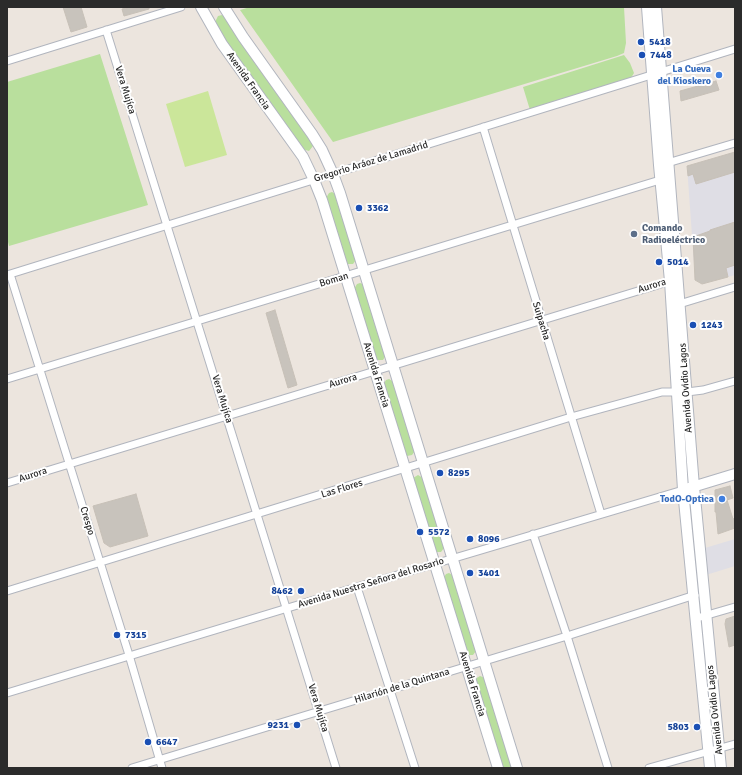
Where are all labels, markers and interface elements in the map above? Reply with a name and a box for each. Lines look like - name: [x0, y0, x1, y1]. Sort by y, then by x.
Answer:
- place label: 5418: [649, 36, 671, 48]
- marker: 5418: [636, 37, 646, 47]
- place label: 7448: [650, 49, 672, 61]
- street label: Avenida Francia: [224, 50, 272, 112]
- marker: 7448: [637, 50, 647, 60]
- place label: La Cueva del Kioskero: [657, 63, 711, 86]
- street label: Vera Mujíca: [112, 64, 138, 116]
- marker: La Cueva del Kioskero: [714, 70, 724, 80]
- street label: Gregorio Aráoz de Lamadrid: [312, 139, 430, 185]
- place label: 3362: [367, 202, 389, 214]
- marker: 3362: [354, 203, 364, 213]
- place label: Comando Radioeléctrico: [642, 222, 705, 246]
- marker: Comando Radioeléctrico: [629, 229, 639, 239]
- place label: 5014: [667, 256, 689, 268]
- marker: 5014: [654, 257, 664, 267]
- street label: Boman: [318, 270, 350, 290]
- street label: Aurora: [636, 276, 668, 296]
- street label: Suipacha: [530, 300, 552, 342]
- place label: 1243: [701, 319, 723, 331]
- marker: 1243: [688, 320, 698, 330]
- street label: Avenida Francia: [360, 341, 392, 409]
- street label: Avenida Ovidio Lagos: [677, 343, 695, 433]
- street label: Aurora: [327, 371, 359, 391]
- street label: Vera Mujíca: [209, 373, 235, 425]
- street label: Aurora: [17, 465, 49, 485]
- place label: 8295: [448, 467, 470, 479]
- marker: 8295: [435, 468, 445, 478]
- street label: Las Flores: [320, 477, 364, 501]
- place label: TodO-Optica: [660, 493, 714, 505]
- marker: TodO-Optica: [717, 494, 727, 504]
- street label: Crespo: [77, 505, 97, 537]
- place label: 5572: [428, 526, 450, 538]
- marker: 5572: [415, 527, 425, 537]
- place label: 8096: [478, 533, 500, 545]
- marker: 8096: [465, 534, 475, 544]
- street label: Avenida Nuestra Señora del Rosario: [297, 555, 445, 611]
- place label: 3401: [478, 567, 500, 579]
- marker: 3401: [465, 568, 475, 578]
- place label: 8462: [271, 585, 293, 597]
- marker: 8462: [296, 586, 306, 596]
- place label: 7315: [125, 629, 147, 641]
- marker: 7315: [112, 630, 122, 640]
- street label: Avenida Francia: [456, 650, 488, 718]
- street label: Avenida Ovidio Lagos: [704, 665, 726, 755]
- street label: Hilarión de la Quintana: [353, 666, 451, 706]
- street label: Vera Mujíca: [305, 682, 331, 734]
- place label: 9231: [267, 719, 289, 731]
- marker: 9231: [292, 720, 302, 730]
- place label: 5803: [667, 721, 689, 733]
- marker: 5803: [692, 722, 702, 732]
- place label: 6647: [156, 736, 178, 748]
- marker: 6647: [143, 737, 153, 747]

